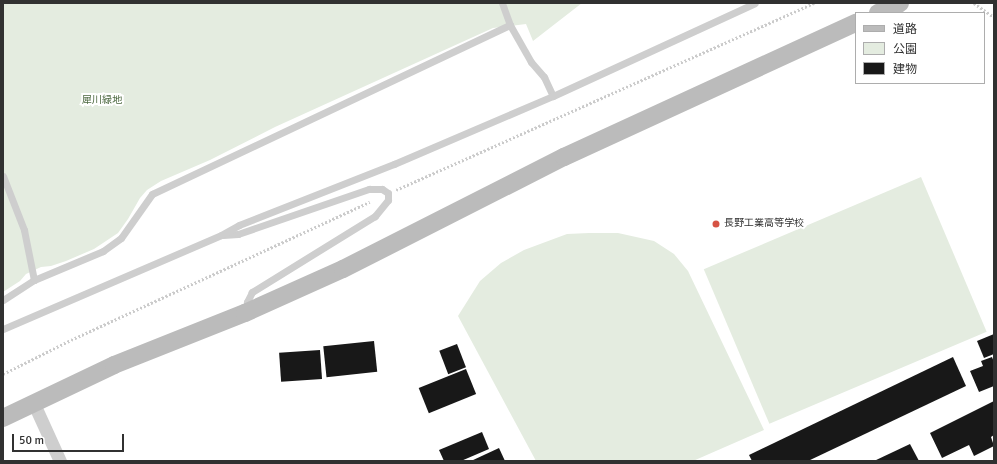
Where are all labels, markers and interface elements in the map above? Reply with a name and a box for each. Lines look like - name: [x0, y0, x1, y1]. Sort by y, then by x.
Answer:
- legend: [855, 12, 985, 84]
- text: 道路: [893, 22, 917, 37]
- text: 公園: [893, 42, 917, 57]
- text: 建物: [893, 62, 917, 77]
- park label: 犀川緑地: [82, 95, 122, 107]
- place label: 長野工業高等学校: [724, 218, 804, 230]
- marker: 長野工業高等学校: [711, 219, 721, 229]
- scale bar: [14, 426, 126, 452]
- text: 50 m: [19, 433, 44, 448]

